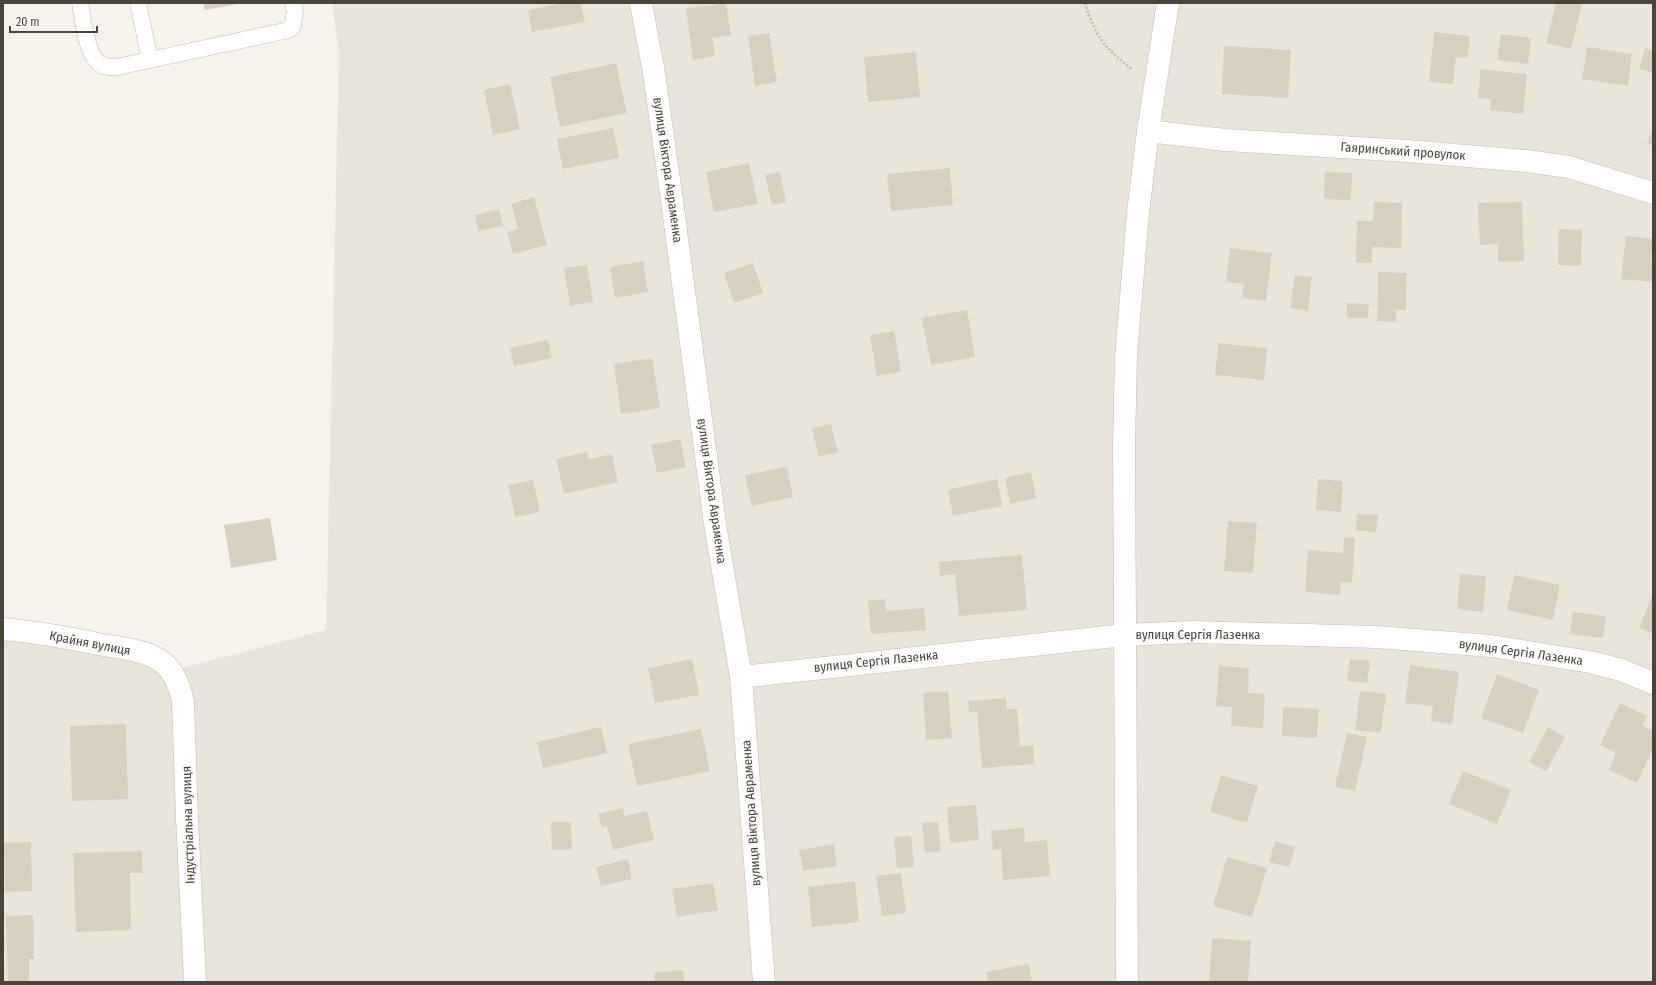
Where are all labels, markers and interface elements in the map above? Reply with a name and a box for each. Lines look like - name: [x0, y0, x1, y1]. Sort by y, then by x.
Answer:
- scale bar: [10, 8, 97, 34]
- text: 20 m: [16, 15, 40, 29]
- street label: вулиця Віктора Авраменка: [650, 96, 686, 244]
- street label: Гаяринський провулок: [1340, 139, 1466, 163]
- street label: вулиця Віктора Авраменка: [694, 417, 730, 565]
- street label: вулиця Сергія Лазенка: [1136, 627, 1260, 642]
- street label: Крайня вулиця: [48, 628, 132, 658]
- street label: вулиця Сергія Лазенка: [1458, 636, 1584, 668]
- street label: вулиця Сергія Лазенка: [813, 647, 939, 675]
- street label: вулиця Віктора Авраменка: [738, 739, 764, 887]
- street label: Індустріальна вулиця: [178, 766, 198, 884]

